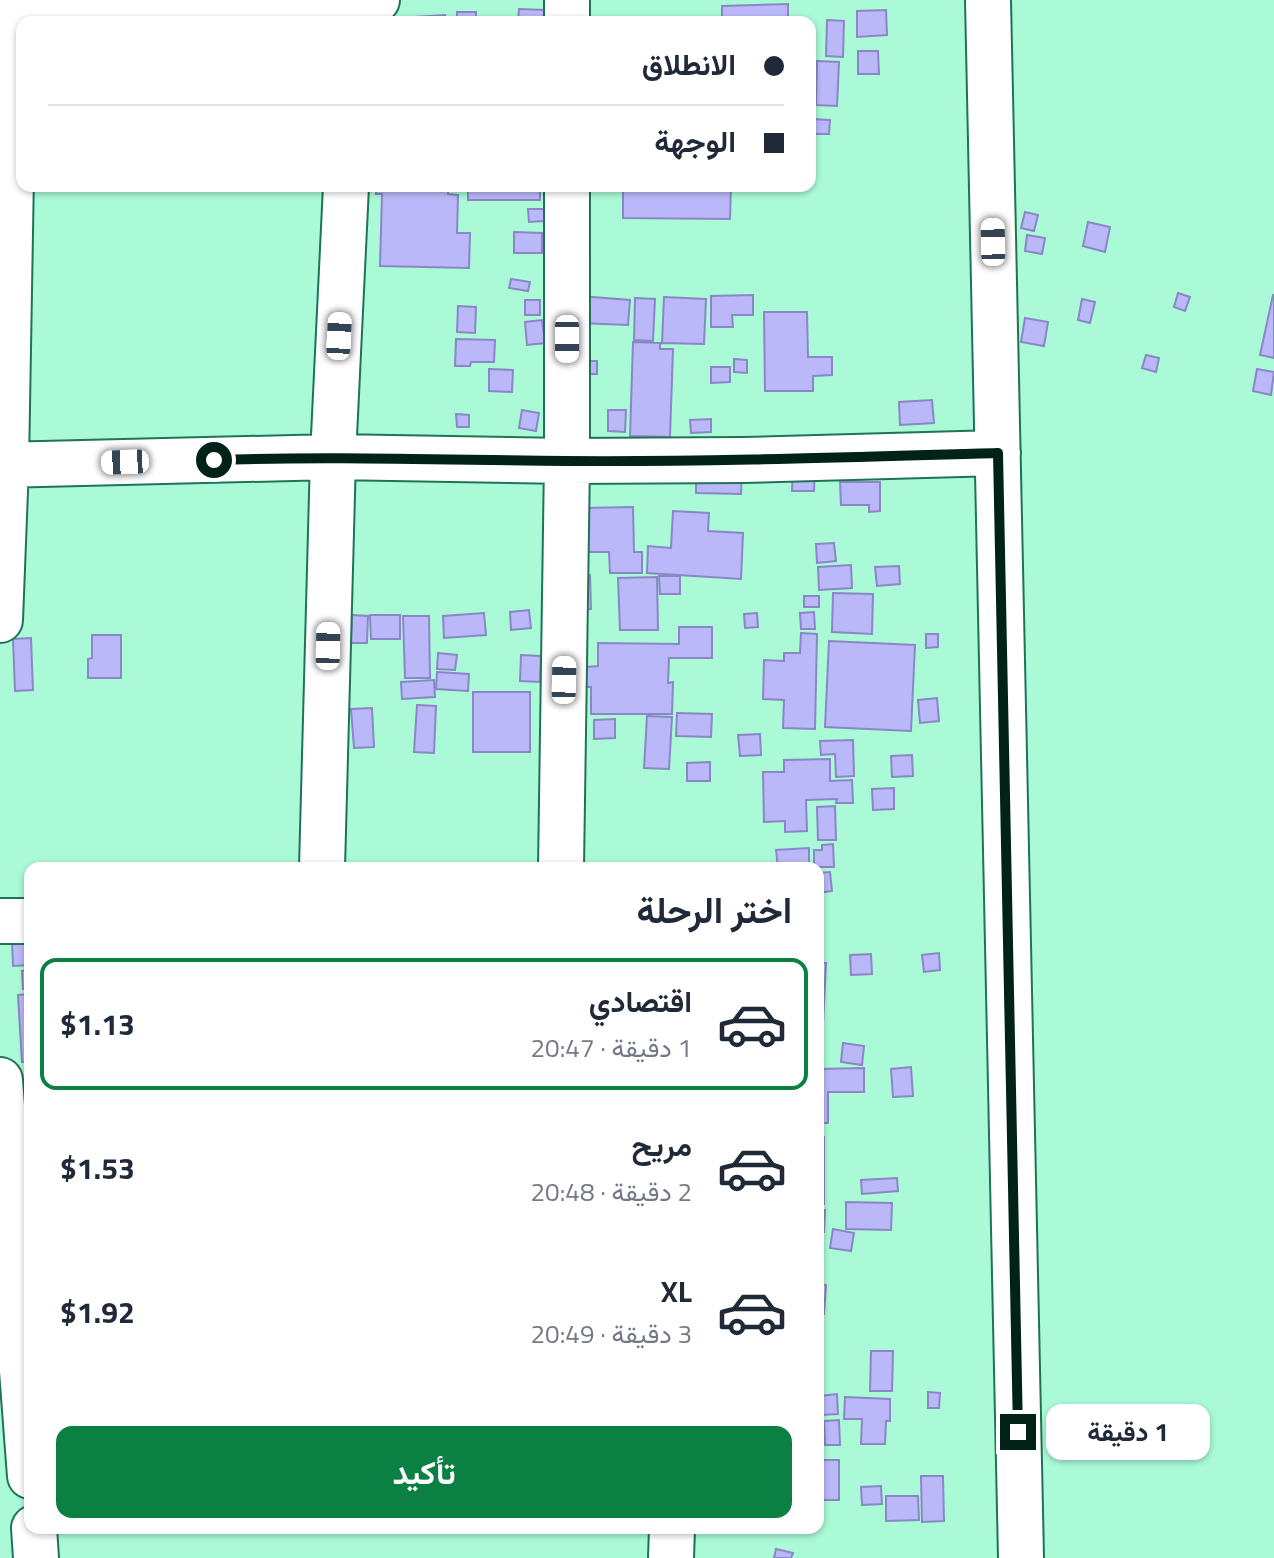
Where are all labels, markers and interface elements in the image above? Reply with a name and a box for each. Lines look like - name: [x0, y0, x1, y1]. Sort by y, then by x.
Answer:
- text: الانطلاق: [642, 41, 736, 87]
- text: الوجهة: [654, 118, 736, 164]
- car: [981, 218, 1005, 266]
- car: [326, 311, 352, 361]
- car: [555, 315, 579, 363]
- route start: [196, 442, 232, 478]
- car: [101, 449, 149, 475]
- car: [316, 622, 340, 670]
- car: [552, 656, 576, 704]
- text: اختر الرحلة: [636, 882, 792, 937]
- text: اقتصادي: [589, 978, 692, 1024]
- icon: car: [716, 988, 788, 1060]
- text: $1.13: [60, 1001, 135, 1047]
- text: 1 دقيقة · 20:47: [531, 1028, 692, 1067]
- text: مريح: [632, 1122, 692, 1168]
- icon: car: [716, 1132, 788, 1204]
- text: $1.53: [60, 1145, 135, 1191]
- text: 2 دقيقة · 20:48: [531, 1172, 692, 1211]
- text: XL: [661, 1268, 692, 1314]
- icon: car: [716, 1276, 788, 1348]
- text: $1.92: [60, 1289, 135, 1335]
- text: 3 دقيقة · 20:49: [531, 1314, 692, 1353]
- callout: 1 دقيقة: [1046, 1404, 1210, 1460]
- text: 1 دقيقة: [1087, 1412, 1169, 1451]
- route end: [1000, 1414, 1036, 1450]
- button: تأكيد: [56, 1426, 792, 1518]

